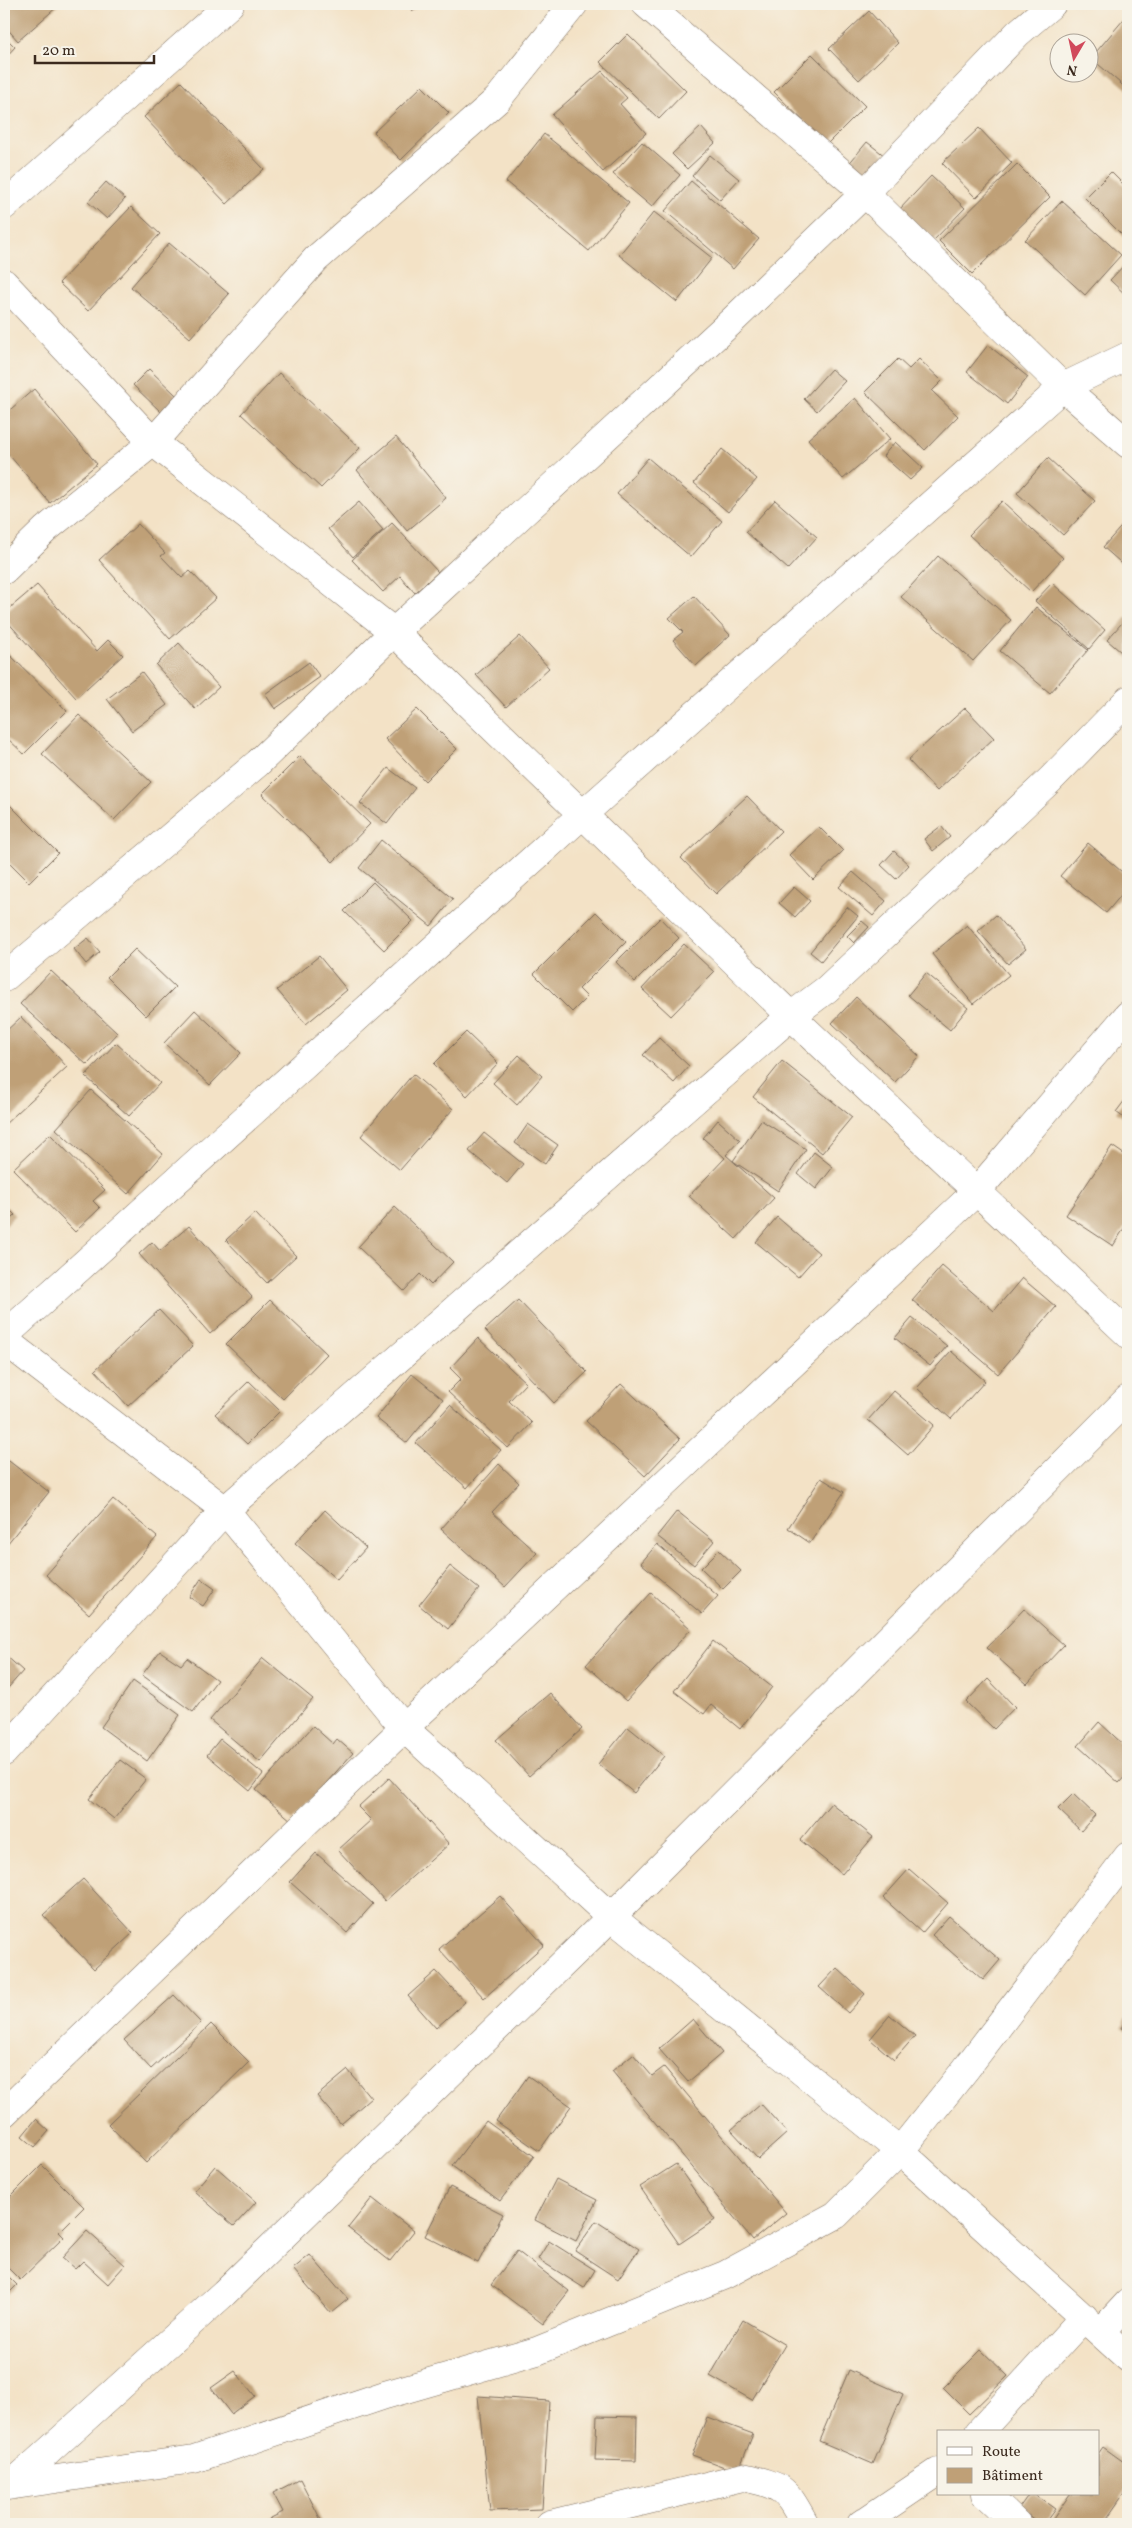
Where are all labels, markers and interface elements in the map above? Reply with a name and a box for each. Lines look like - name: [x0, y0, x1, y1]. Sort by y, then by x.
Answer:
- scale bar: [35, 32, 154, 64]
- north arrow: [1050, 32, 1100, 82]
- text: 20 m: [42, 41, 75, 62]
- text: N: [1066, 59, 1079, 80]
- legend: [937, 2430, 1100, 2496]
- text: Route: [982, 2442, 1021, 2463]
- text: Bâtiment: [982, 2466, 1043, 2487]

